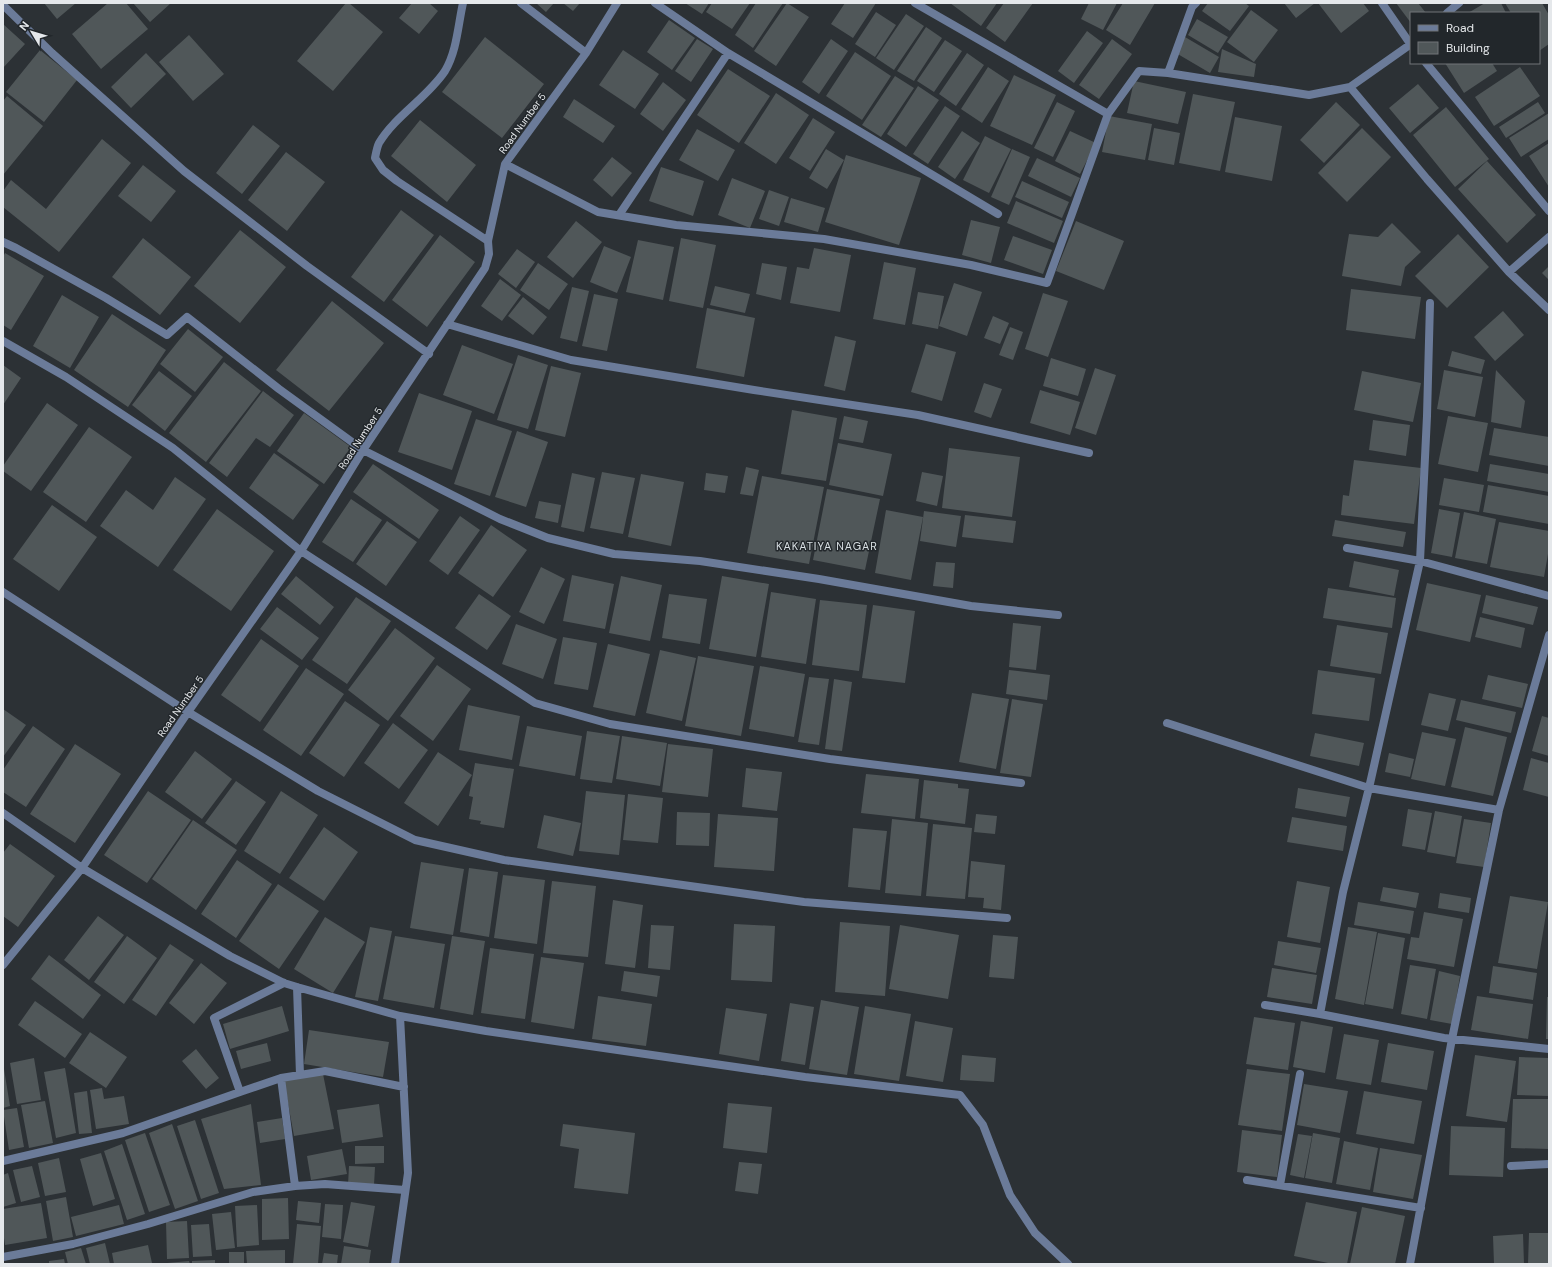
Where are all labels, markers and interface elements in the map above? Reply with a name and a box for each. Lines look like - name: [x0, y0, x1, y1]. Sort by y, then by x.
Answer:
- north arrow: [12, 12, 52, 52]
- legend: [1410, 12, 1540, 64]
- text: N: [16, 18, 32, 33]
- text: Road: [1446, 20, 1474, 36]
- text: Building: [1446, 40, 1490, 56]
- street label: Road Number 5: [496, 90, 549, 156]
- street label: Road Number 5: [335, 405, 385, 472]
- district label: KAKATIYA NAGAR: [776, 539, 878, 553]
- street label: Road Number 5: [154, 673, 206, 739]

